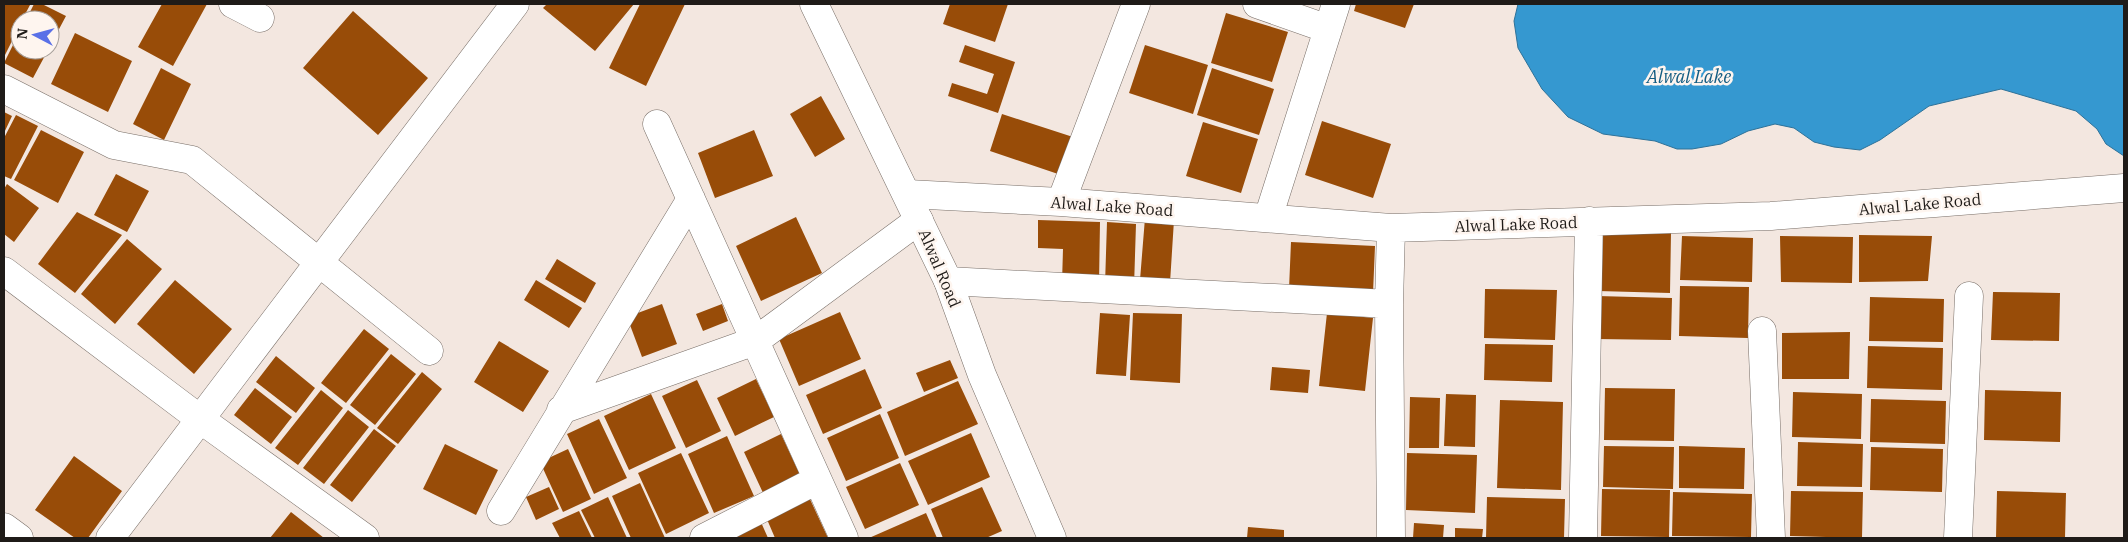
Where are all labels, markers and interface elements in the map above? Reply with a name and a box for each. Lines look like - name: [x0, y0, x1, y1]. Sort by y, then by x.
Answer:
- north arrow: [10, 10, 60, 60]
- text: N: [13, 27, 32, 40]
- water label: Alwal Lake: [1646, 65, 1731, 88]
- street label: Alwal Lake Road: [1858, 189, 1982, 219]
- street label: Alwal Lake Road: [1050, 192, 1174, 220]
- street label: Alwal Lake Road: [1454, 212, 1578, 236]
- street label: Alwal Road: [915, 226, 966, 311]

